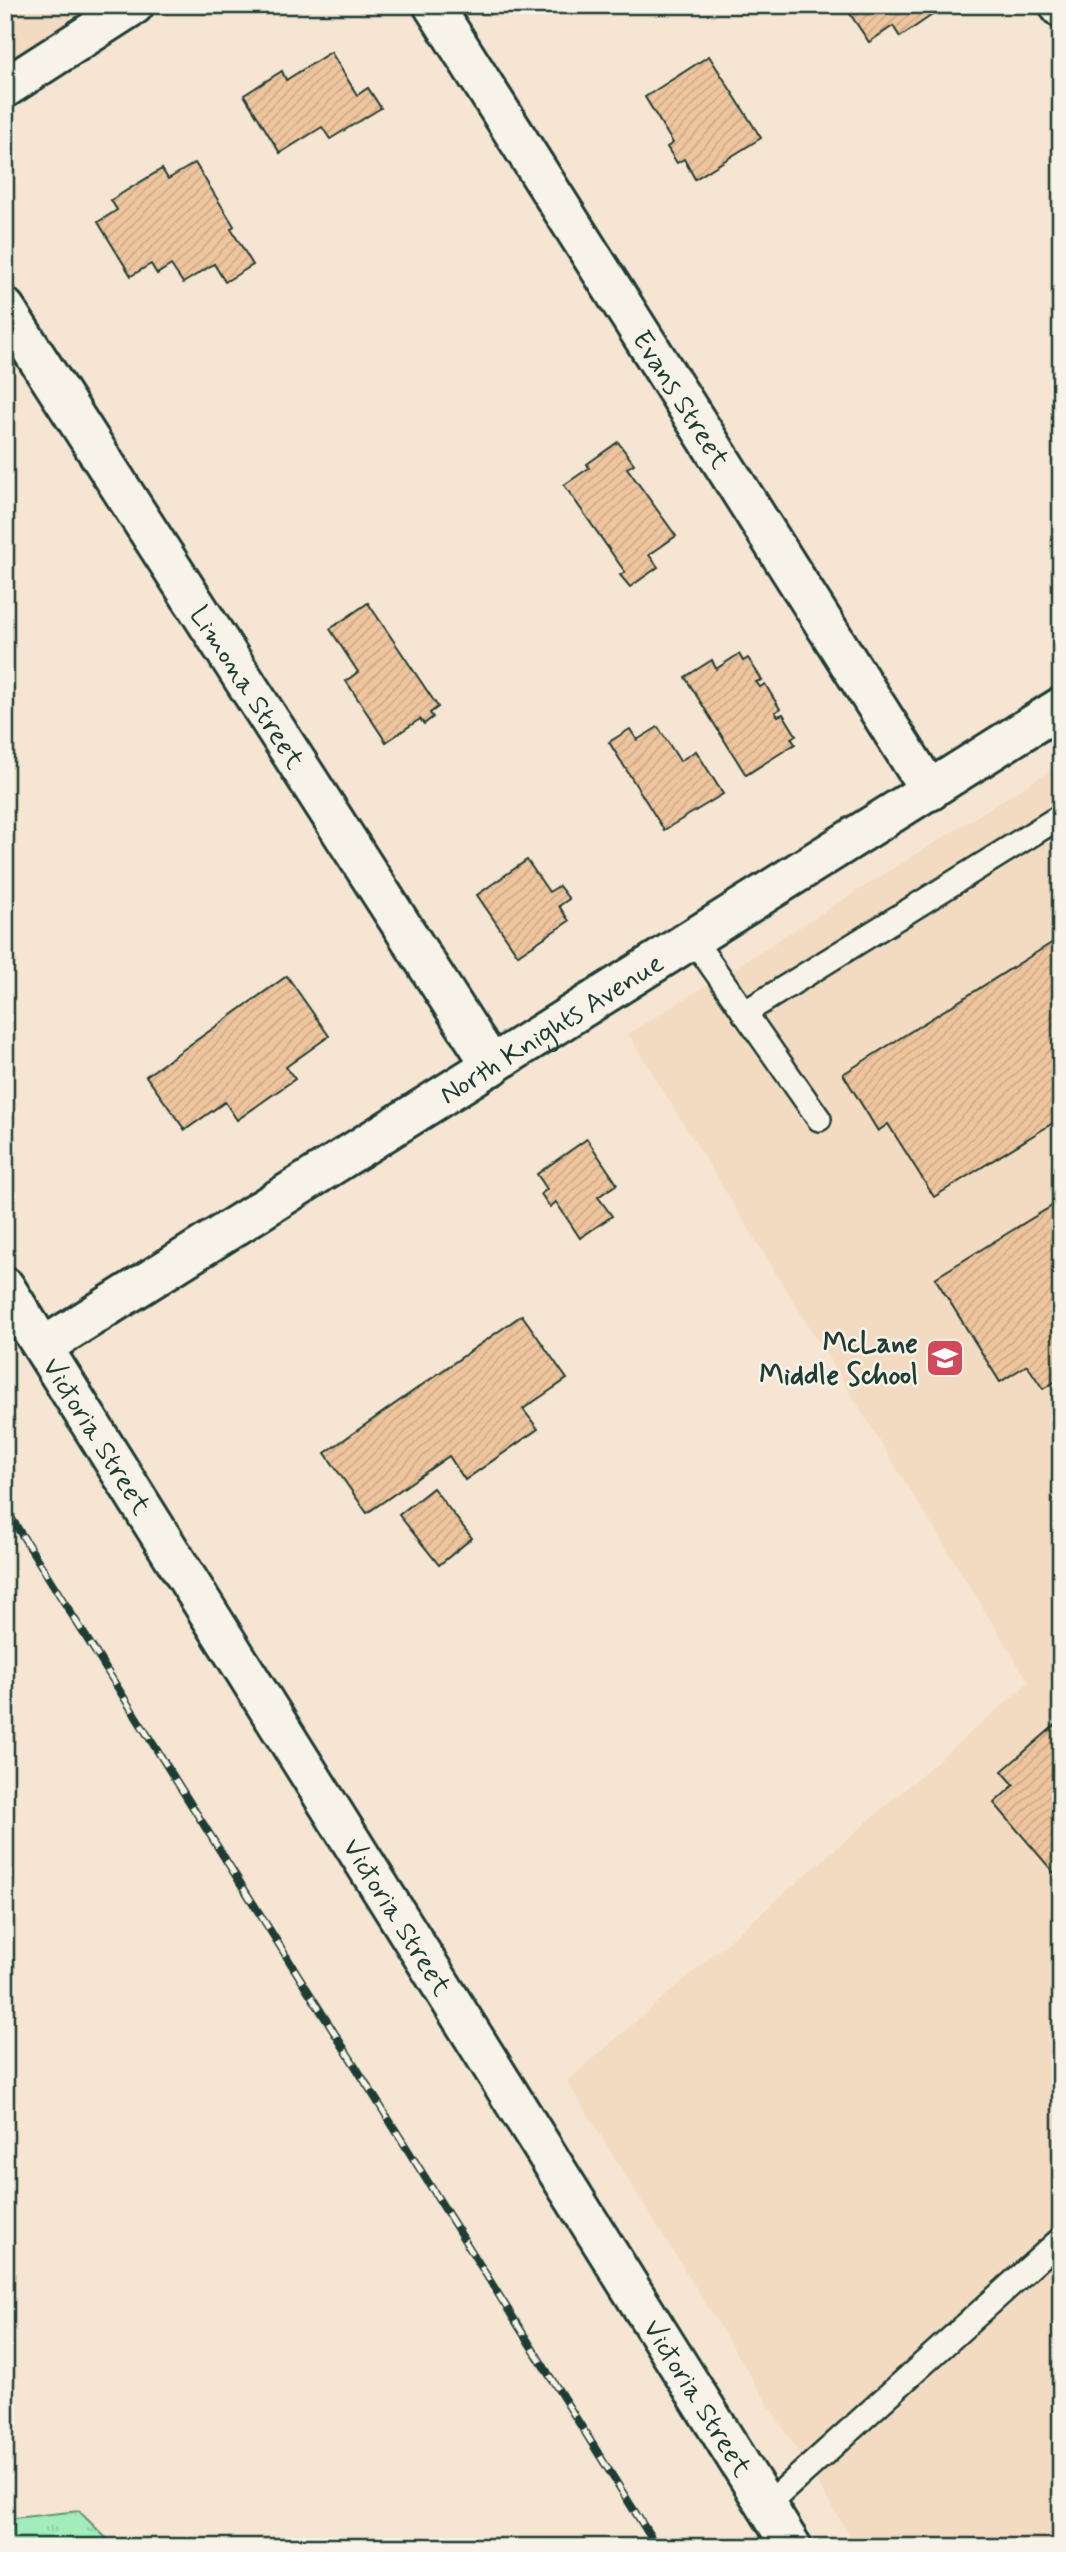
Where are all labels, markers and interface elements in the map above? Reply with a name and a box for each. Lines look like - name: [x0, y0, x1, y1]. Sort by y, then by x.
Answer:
- street label: Evans Street: [622, 324, 738, 477]
- street label: Limona Street: [180, 599, 313, 777]
- street label: North Knights Avenue: [433, 945, 671, 1114]
- place label: McLane Middle School: [759, 1326, 918, 1395]
- school or university icon: McLane Middle School: [924, 1337, 966, 1379]
- street label: Victoria Street: [32, 1351, 159, 1523]
- street label: Victoria Street: [333, 1832, 459, 2004]
- street label: Victoria Street: [633, 2313, 760, 2485]

